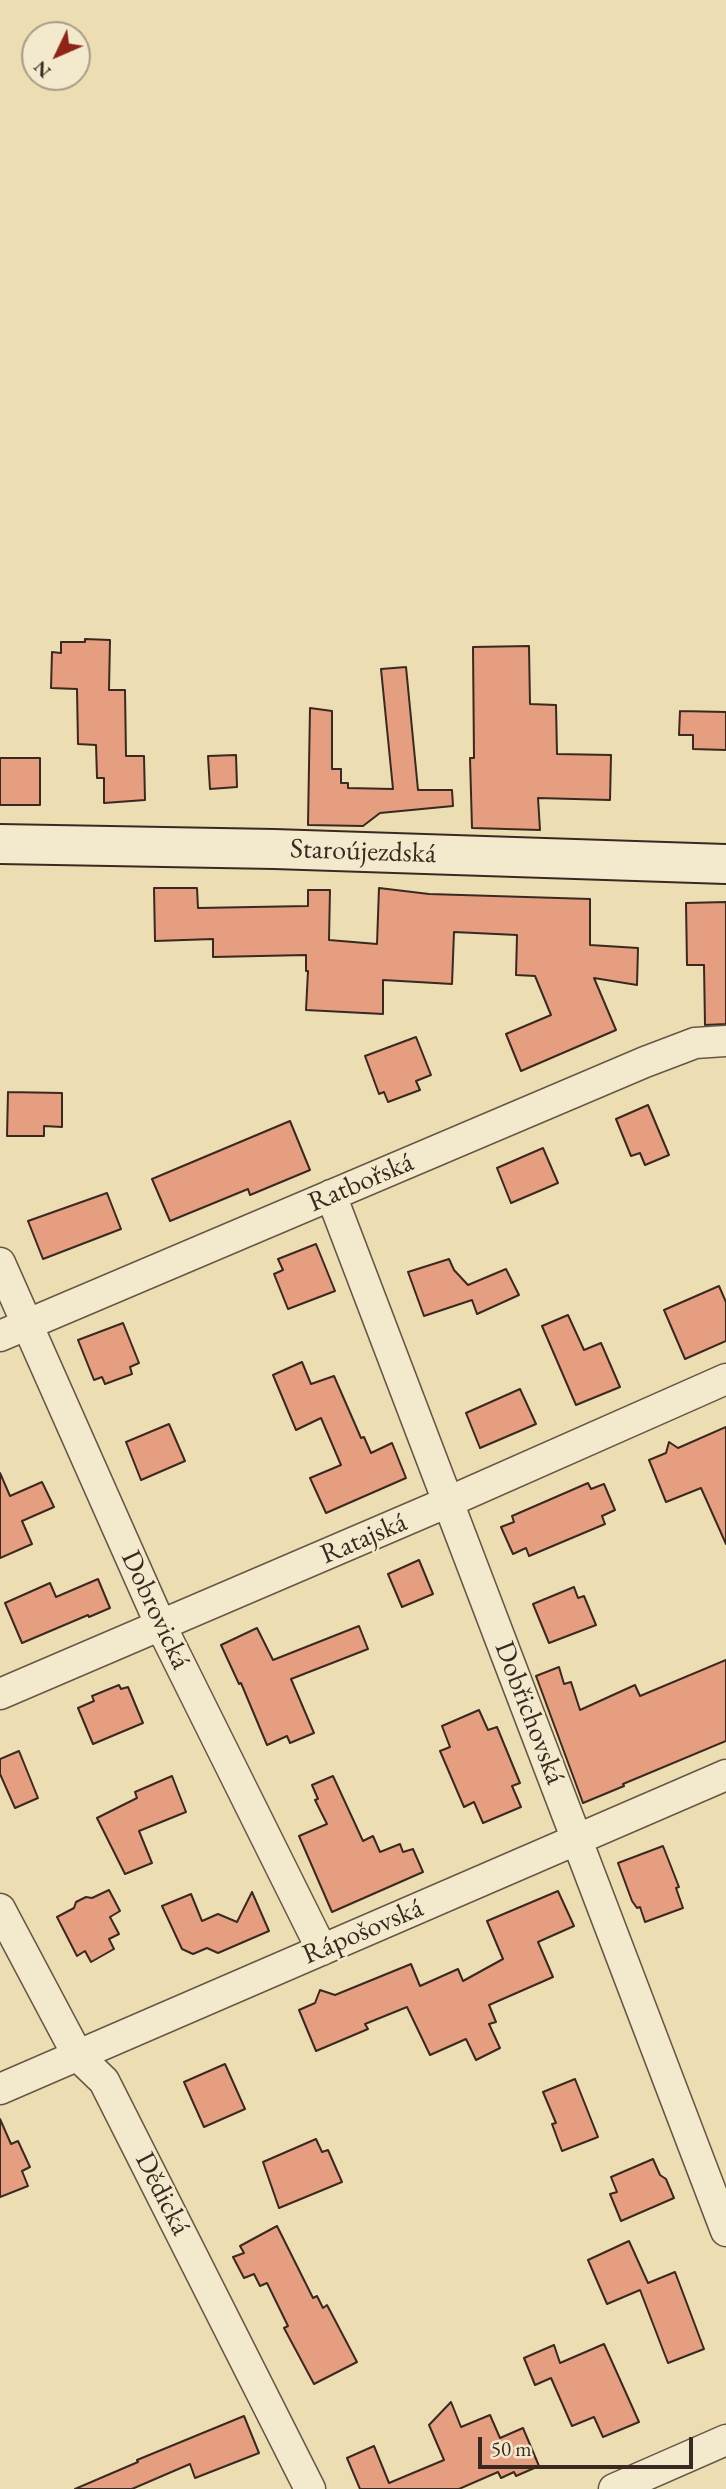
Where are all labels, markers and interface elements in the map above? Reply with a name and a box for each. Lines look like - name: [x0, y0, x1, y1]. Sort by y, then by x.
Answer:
- north arrow: [21, 21, 91, 91]
- text: N: [28, 55, 56, 84]
- street label: Staroújezdská: [289, 833, 437, 871]
- street label: Ratbořská: [303, 1146, 419, 1220]
- street label: Ratajská: [316, 1506, 412, 1572]
- street label: Dobrovická: [113, 1545, 197, 1675]
- street label: Dobřichovská: [486, 1637, 572, 1789]
- street label: Rápošovská: [298, 1892, 428, 1972]
- street label: Dědická: [127, 2147, 197, 2241]
- scale bar: [481, 2422, 696, 2466]
- text: 50 m: [491, 2435, 532, 2462]

